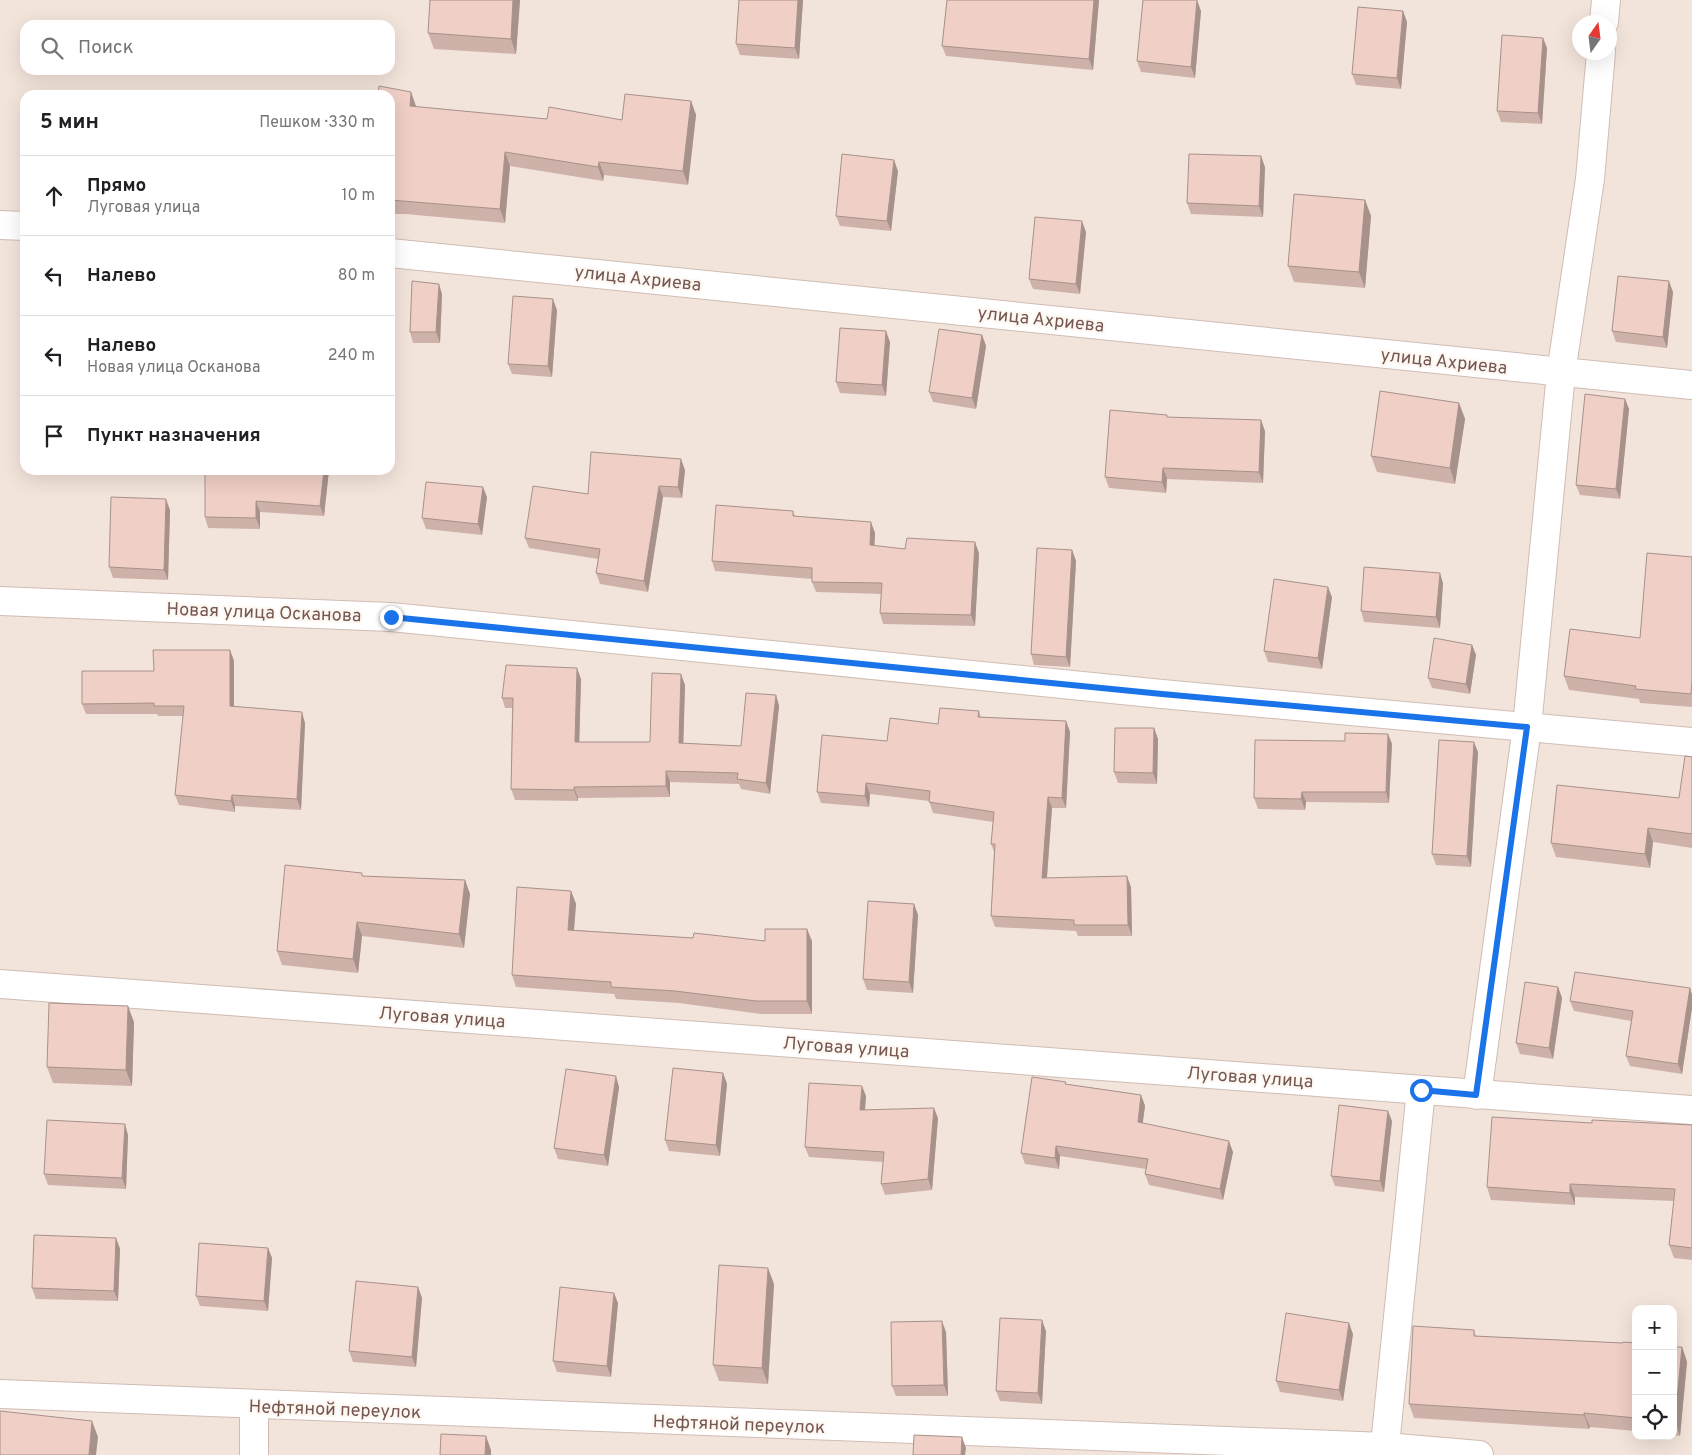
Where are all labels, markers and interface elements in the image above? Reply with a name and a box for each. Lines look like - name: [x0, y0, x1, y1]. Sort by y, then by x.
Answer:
- north arrow: [1572, 15, 1617, 60]
- search box: [20, 20, 395, 75]
- icon: search: [38, 34, 66, 62]
- text: Поиск: [78, 36, 134, 60]
- text: 5 мин: [40, 109, 99, 136]
- text: Пешком · 330 m: [259, 113, 375, 133]
- text: Прямо: [87, 174, 146, 198]
- icon: ahead: [40, 182, 68, 210]
- text: 10 m: [341, 186, 375, 206]
- text: Луговая улица: [87, 198, 200, 218]
- street label: улица Ахриева: [573, 261, 702, 298]
- icon: left: [40, 262, 68, 290]
- text: Налево: [87, 264, 156, 288]
- text: 80 m: [338, 266, 375, 286]
- street label: улица Ахриева: [976, 302, 1105, 339]
- text: Налево: [87, 334, 156, 358]
- icon: left: [40, 342, 68, 370]
- street label: улица Ахриева: [1379, 344, 1508, 381]
- text: 240 m: [328, 346, 375, 366]
- text: Новая улица Осканова: [87, 358, 260, 378]
- icon: arrive: [40, 422, 68, 450]
- text: Пункт назначения: [87, 424, 261, 448]
- street label: Новая улица Осканова: [166, 599, 362, 628]
- route end: [380, 606, 403, 629]
- street label: Луговая улица: [378, 1003, 506, 1034]
- street label: Луговая улица: [782, 1033, 910, 1064]
- street label: Луговая улица: [1186, 1063, 1314, 1094]
- route start: [1410, 1079, 1433, 1102]
- map controls: [1632, 1305, 1677, 1440]
- button: +: [1632, 1305, 1677, 1350]
- button: −: [1632, 1350, 1677, 1395]
- button: locate: [1632, 1395, 1677, 1440]
- street label: Нефтяной переулок: [248, 1396, 422, 1425]
- street label: Нефтяной переулок: [652, 1411, 826, 1440]

